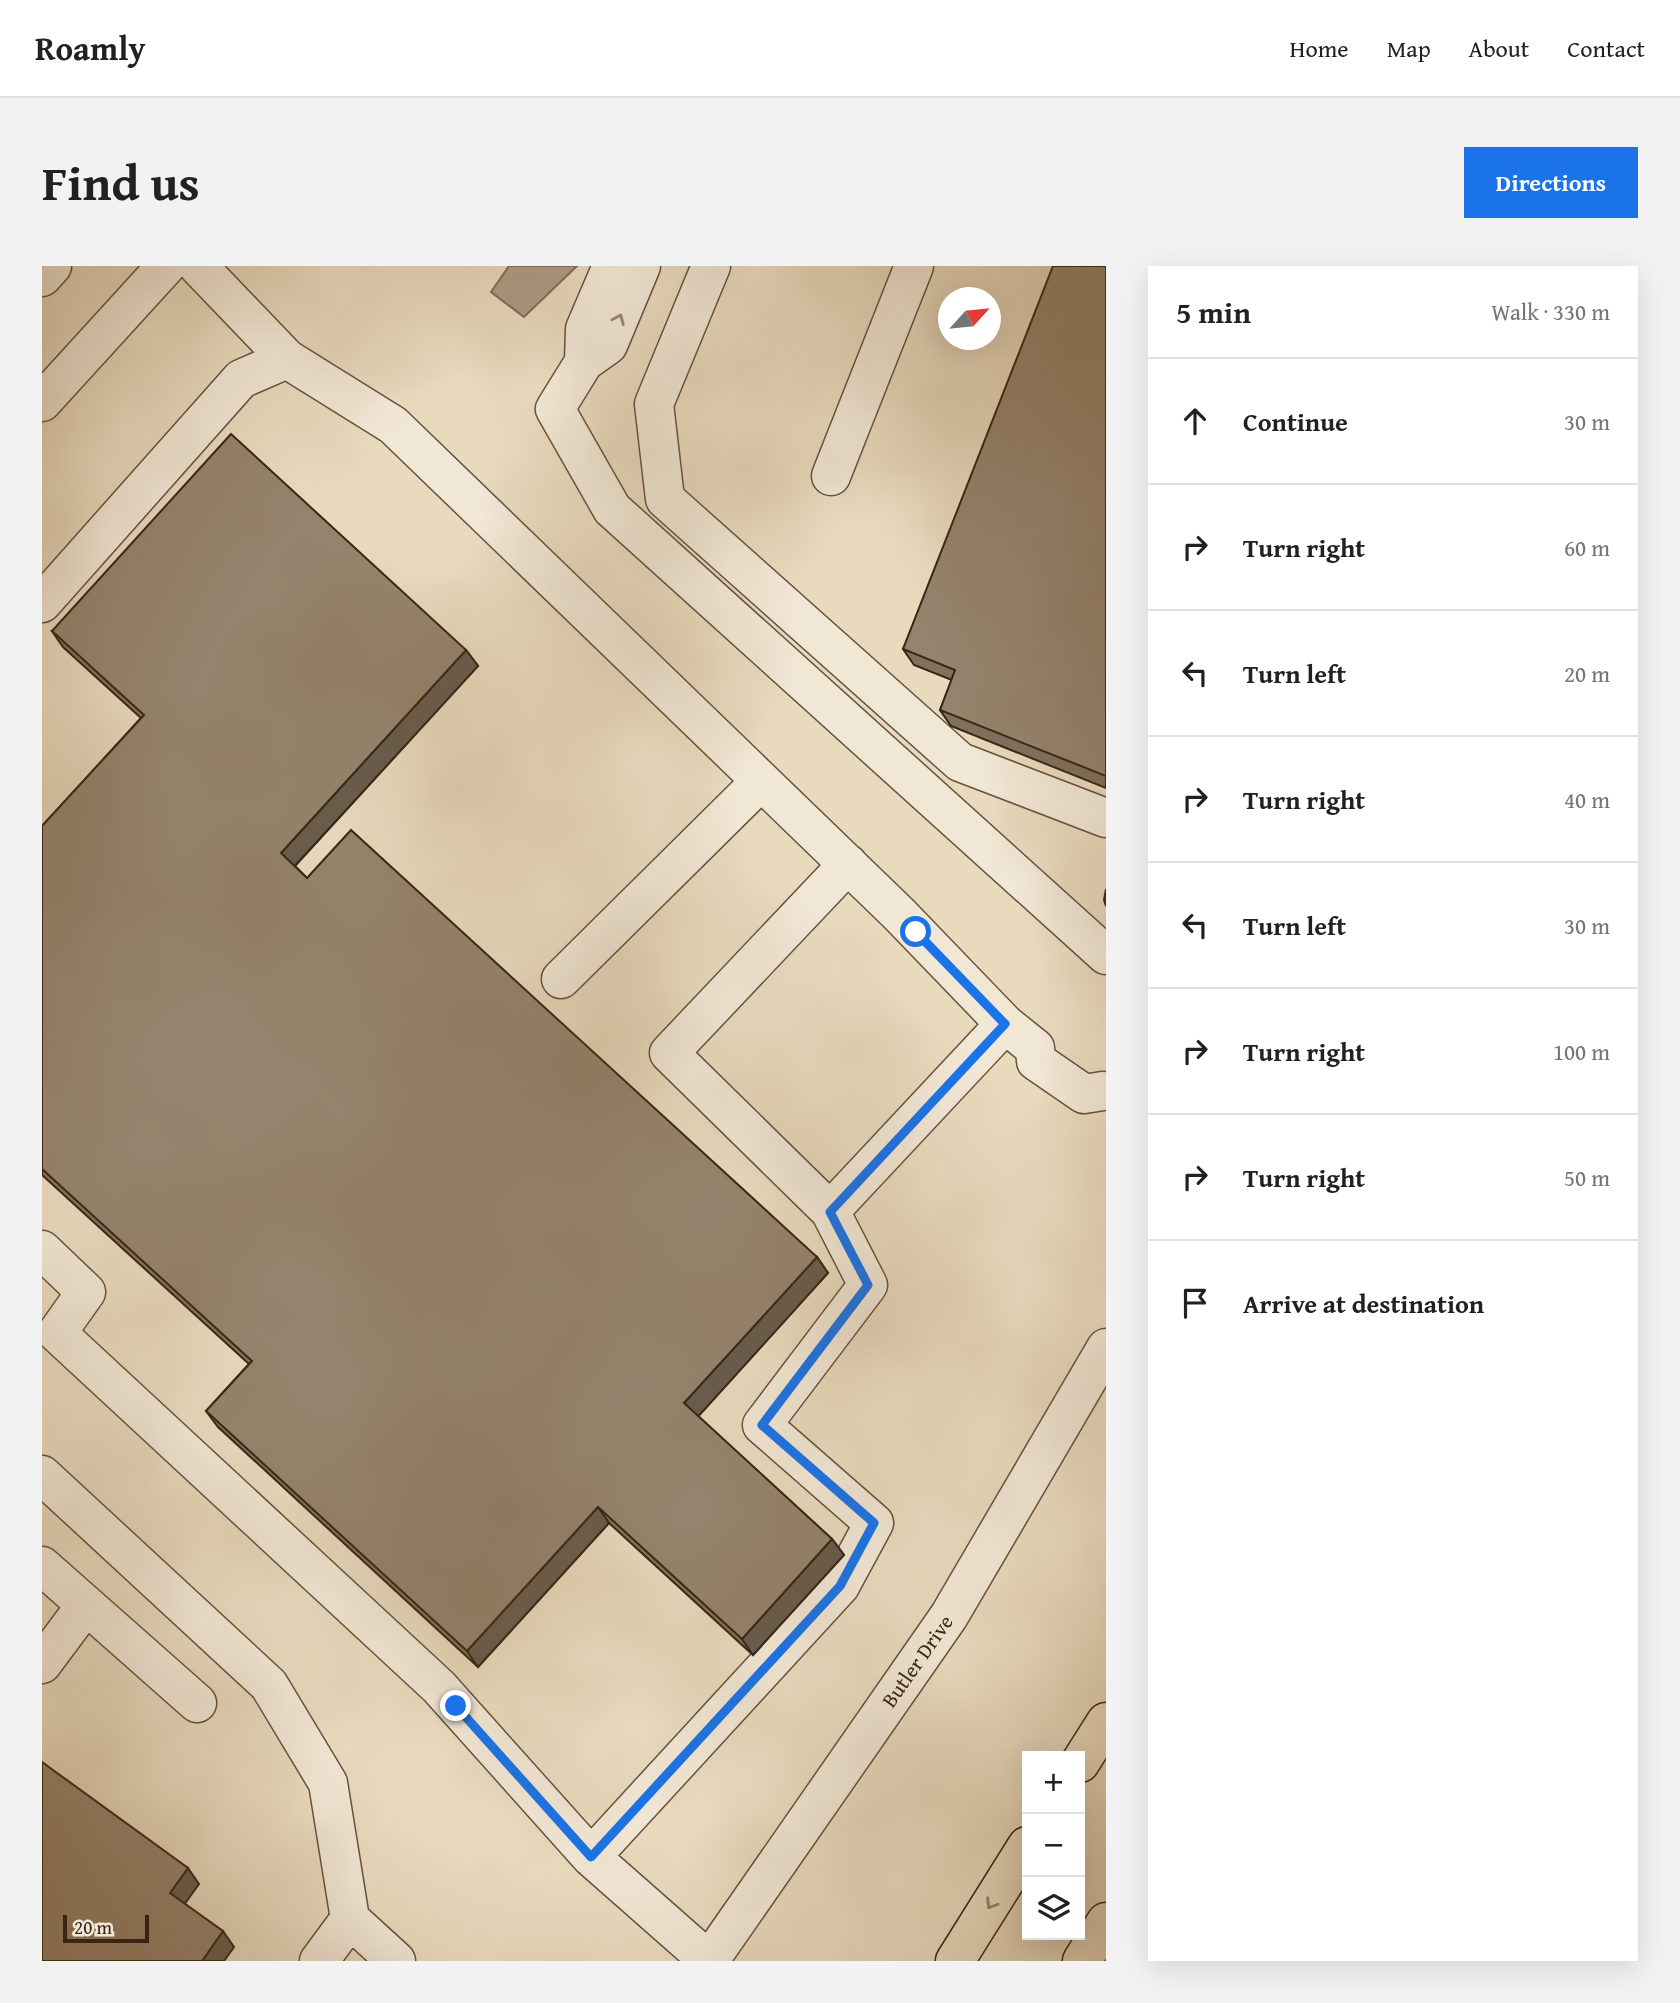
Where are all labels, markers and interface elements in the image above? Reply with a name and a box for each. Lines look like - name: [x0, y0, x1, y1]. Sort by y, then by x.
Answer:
- text: Roamly: [35, 24, 145, 72]
- text: Home: [1290, 31, 1349, 66]
- text: Map: [1387, 31, 1431, 66]
- text: About: [1469, 31, 1529, 66]
- text: Contact: [1567, 31, 1645, 66]
- text: Find us: [42, 146, 200, 218]
- button: Directions: [1464, 147, 1638, 218]
- north arrow: [938, 287, 1001, 350]
- text: 5 min: [1176, 290, 1251, 334]
- text: Walk · 330 m: [1491, 295, 1610, 328]
- one-way arrow: [611, 314, 625, 326]
- icon: ahead: [1176, 402, 1214, 440]
- text: Continue: [1243, 402, 1348, 441]
- text: 30 m: [1564, 405, 1610, 438]
- icon: right: [1176, 528, 1214, 566]
- text: Turn right: [1243, 528, 1365, 567]
- text: 60 m: [1564, 531, 1610, 564]
- icon: left: [1176, 654, 1214, 692]
- text: Turn left: [1243, 654, 1346, 693]
- text: 20 m: [1564, 657, 1610, 690]
- icon: right: [1176, 780, 1214, 818]
- text: Turn right: [1243, 780, 1365, 819]
- text: 40 m: [1564, 783, 1610, 816]
- icon: left: [1176, 906, 1214, 944]
- text: Turn left: [1243, 906, 1346, 945]
- text: 30 m: [1564, 909, 1610, 942]
- route start: [900, 916, 931, 947]
- icon: right: [1176, 1032, 1214, 1070]
- text: Turn right: [1243, 1032, 1365, 1071]
- text: 100 m: [1553, 1035, 1610, 1068]
- icon: right: [1176, 1158, 1214, 1196]
- text: Turn right: [1243, 1158, 1365, 1197]
- text: 50 m: [1564, 1161, 1610, 1194]
- icon: arrive: [1176, 1284, 1214, 1322]
- text: Arrive at destination: [1243, 1284, 1484, 1323]
- street label: Butler Drive: [874, 1608, 960, 1714]
- route end: [440, 1690, 471, 1721]
- map controls: [1022, 1751, 1085, 1940]
- button: +: [1022, 1751, 1085, 1814]
- button: −: [1022, 1814, 1085, 1877]
- button: layers: [1022, 1877, 1085, 1940]
- one-way arrow: [986, 1896, 999, 1909]
- scale bar: [63, 1912, 149, 1944]
- text: 20 m: [74, 1913, 112, 1941]

